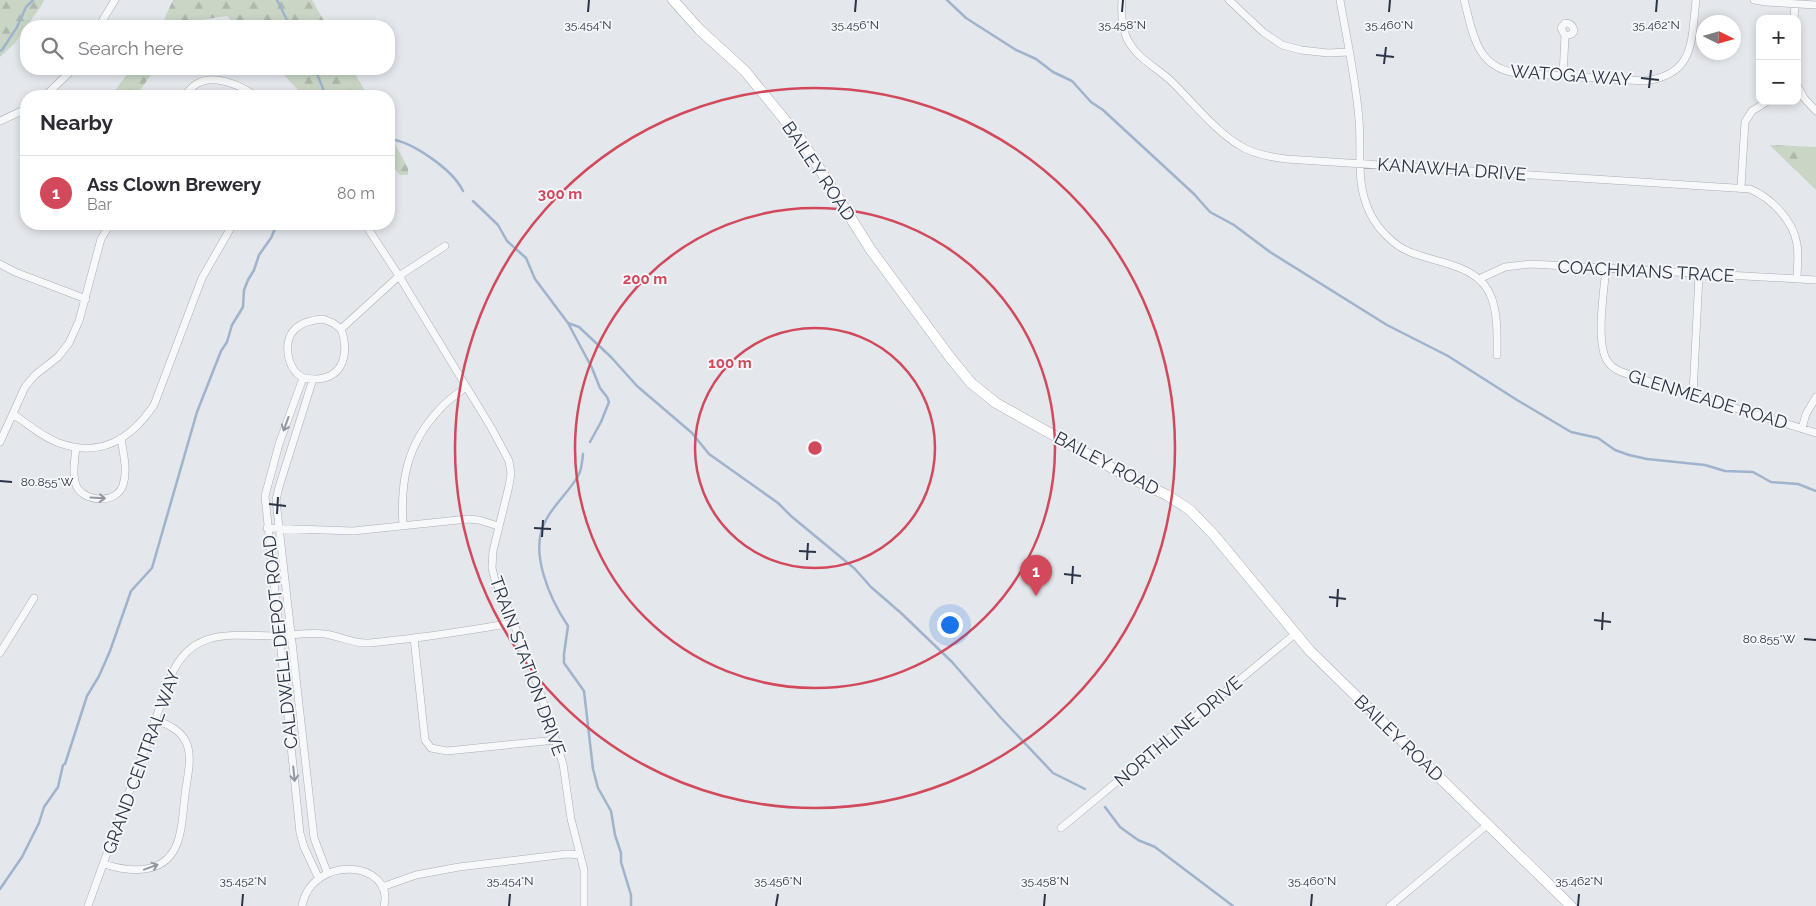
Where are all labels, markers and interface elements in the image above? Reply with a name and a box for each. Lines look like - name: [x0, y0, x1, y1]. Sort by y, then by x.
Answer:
- north arrow: [1696, 15, 1741, 60]
- map controls: [1756, 15, 1801, 105]
- button: +: [1756, 15, 1801, 60]
- text: 35.454°N: [564, 18, 612, 32]
- text: 35.456°N: [831, 18, 879, 32]
- text: 35.458°N: [1098, 18, 1146, 32]
- text: 35.460°N: [1365, 18, 1413, 32]
- text: 35.462°N: [1632, 18, 1680, 32]
- search box: [20, 20, 395, 75]
- icon: search: [38, 34, 66, 62]
- text: Search here: [78, 37, 184, 59]
- street label: WATOGA WAY: [1510, 60, 1633, 90]
- button: −: [1756, 60, 1801, 105]
- text: Nearby: [40, 110, 113, 135]
- street label: BAILEY ROAD: [778, 117, 860, 225]
- street label: KANAWHA DRIVE: [1377, 153, 1527, 185]
- text: Ass Clown Brewery: [87, 173, 261, 195]
- text: 1: [52, 184, 60, 203]
- text: 80 m: [337, 184, 375, 203]
- text: 300 m: [538, 185, 582, 203]
- text: Bar: [87, 195, 112, 214]
- street label: COACHMANS TRACE: [1557, 256, 1735, 286]
- text: 200 m: [623, 270, 667, 288]
- text: 100 m: [708, 354, 752, 372]
- street label: GLENMEADE ROAD: [1626, 365, 1790, 433]
- one-way arrow: [281, 416, 290, 431]
- street label: BAILEY ROAD: [1051, 427, 1163, 499]
- centre of rings: [806, 439, 824, 457]
- text: 80.855°W: [21, 475, 74, 489]
- one-way arrow: [90, 493, 106, 503]
- street label: CALDWELL DEPOT ROAD: [258, 534, 302, 750]
- pin: 1: [1020, 555, 1052, 596]
- street label: TRAIN STATION DRIVE: [486, 574, 570, 758]
- your location: [937, 612, 963, 638]
- text: 80.855°W: [1743, 632, 1796, 646]
- street label: GRAND CENTRAL WAY: [98, 667, 184, 857]
- street label: NORTHLINE DRIVE: [1110, 672, 1246, 790]
- street label: BAILEY ROAD: [1350, 690, 1448, 786]
- one-way arrow: [289, 766, 299, 782]
- one-way arrow: [143, 862, 158, 871]
- text: 35.452°N: [220, 874, 266, 888]
- text: 35.454°N: [486, 874, 534, 888]
- text: 35.456°N: [754, 874, 802, 888]
- text: 35.458°N: [1021, 874, 1069, 888]
- text: 35.460°N: [1288, 874, 1336, 888]
- text: 35.462°N: [1555, 874, 1603, 888]

